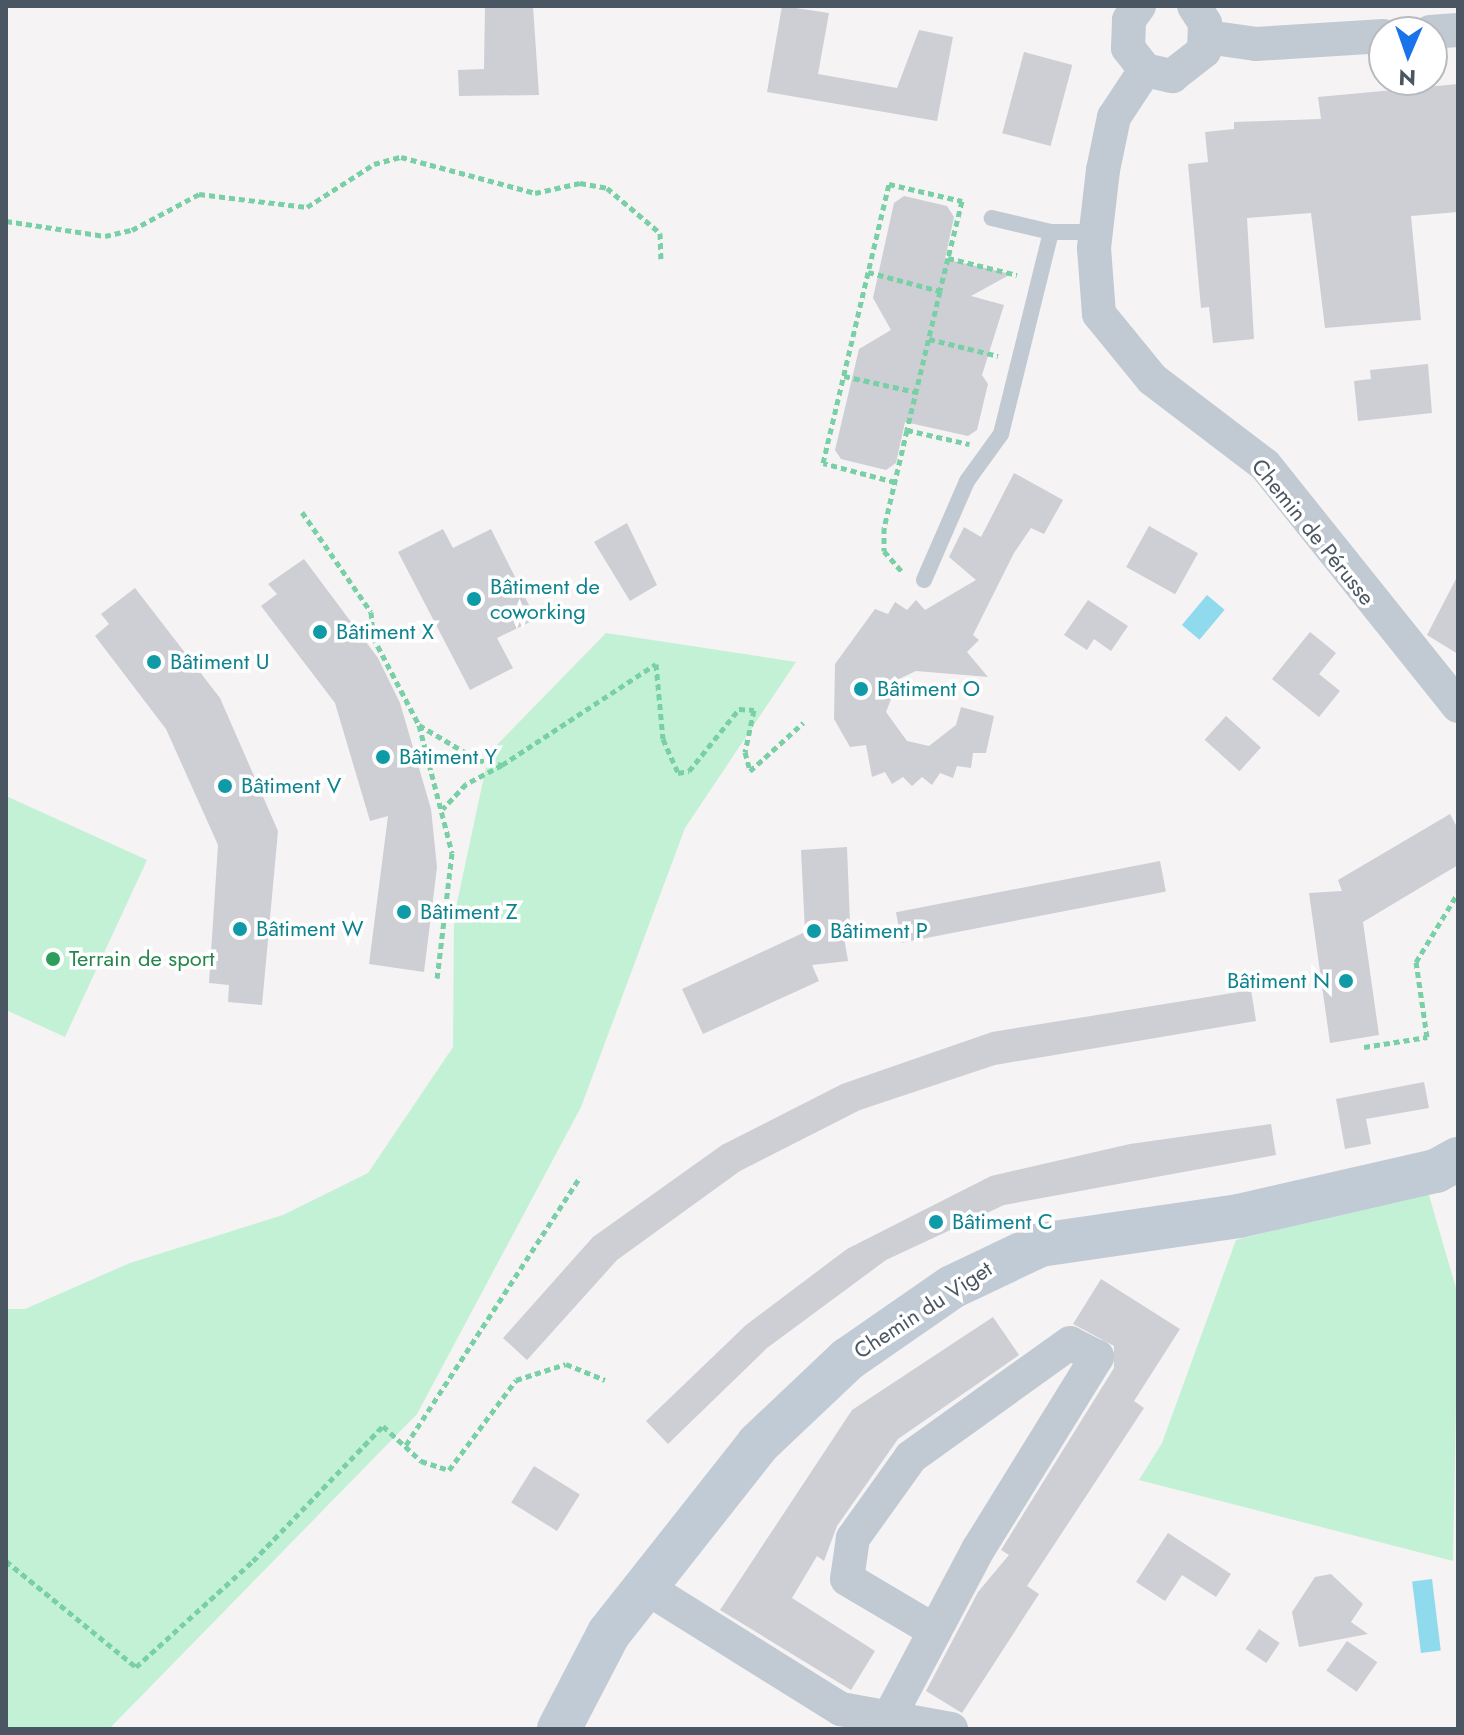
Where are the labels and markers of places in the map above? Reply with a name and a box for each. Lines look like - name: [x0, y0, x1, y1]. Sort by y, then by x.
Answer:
- place label: Bâtiment de coworking: [490, 573, 600, 624]
- marker: Bâtiment de coworking: [465, 590, 483, 608]
- place label: Bâtiment X: [336, 619, 434, 645]
- marker: Bâtiment X: [311, 623, 329, 641]
- place label: Bâtiment U: [170, 649, 270, 675]
- marker: Bâtiment U: [145, 653, 163, 671]
- place label: Bâtiment O: [877, 676, 980, 702]
- marker: Bâtiment O: [852, 680, 870, 698]
- place label: Bâtiment Y: [399, 744, 497, 770]
- marker: Bâtiment Y: [374, 748, 392, 766]
- place label: Bâtiment V: [241, 773, 341, 799]
- marker: Bâtiment V: [216, 777, 234, 795]
- place label: Bâtiment Z: [420, 899, 518, 925]
- marker: Bâtiment Z: [395, 903, 413, 921]
- place label: Bâtiment W: [256, 916, 364, 942]
- place label: Bâtiment P: [830, 918, 928, 944]
- marker: Bâtiment W: [231, 920, 249, 938]
- marker: Bâtiment P: [805, 922, 823, 940]
- place label: Terrain de sport: [69, 946, 215, 972]
- marker: Terrain de sport: [44, 950, 62, 968]
- place label: Bâtiment N: [1227, 968, 1330, 994]
- marker: Bâtiment N: [1337, 972, 1355, 990]
- place label: Bâtiment C: [952, 1209, 1053, 1235]
- marker: Bâtiment C: [927, 1213, 945, 1231]

